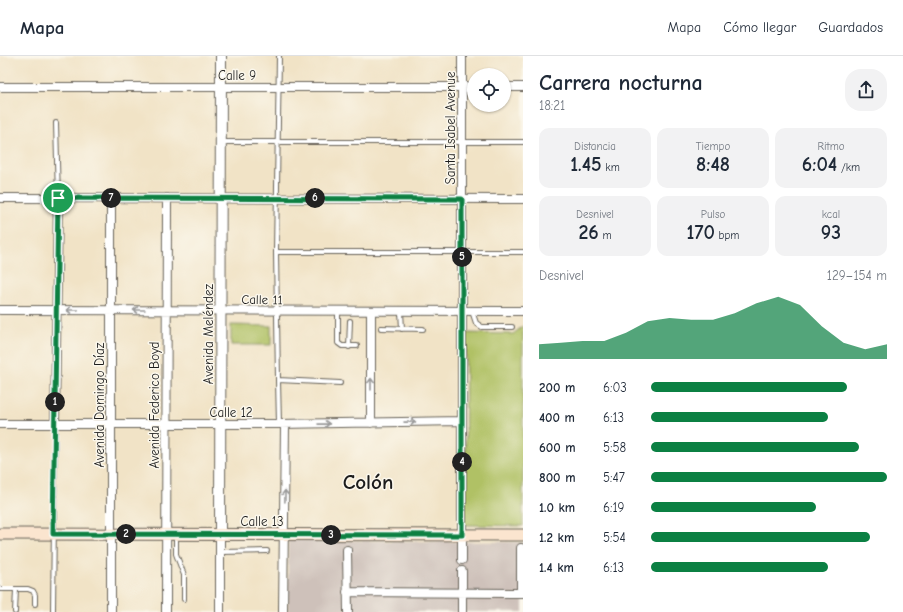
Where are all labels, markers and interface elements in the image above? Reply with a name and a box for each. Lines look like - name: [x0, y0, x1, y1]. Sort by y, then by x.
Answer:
- text: Mapa: [20, 17, 65, 39]
- text: Mapa: [668, 19, 701, 36]
- text: Cómo llegar: [723, 19, 796, 36]
- text: Guardados: [818, 19, 883, 36]
- street label: Calle 9: [218, 68, 256, 83]
- map controls: [467, 68, 511, 112]
- button: locate: [467, 68, 511, 112]
- button: share: [845, 69, 887, 111]
- text: Carrera nocturna: [539, 70, 703, 96]
- street label: Santa Isabel Avenue: [443, 71, 458, 184]
- text: 18:21: [539, 98, 565, 113]
- text: Distancia: [574, 140, 616, 153]
- text: Tiempo: [696, 140, 730, 153]
- text: Ritmo: [817, 140, 845, 153]
- text: 1.45: [570, 153, 602, 176]
- text: 8:48: [696, 153, 730, 176]
- text: 6:04: [802, 153, 837, 176]
- text: km: [602, 161, 620, 174]
- text: /km: [837, 161, 860, 174]
- pin: [41, 181, 75, 215]
- icon: arrive: [47, 187, 69, 209]
- pin: 7: [101, 188, 121, 208]
- pin: 6: [305, 188, 325, 208]
- text: 7: [109, 191, 113, 204]
- text: 6: [312, 191, 318, 204]
- text: Desnivel: [576, 208, 614, 221]
- text: Pulso: [701, 208, 725, 221]
- text: kcal: [822, 208, 840, 221]
- text: 26: [578, 221, 599, 244]
- text: 170: [687, 221, 715, 244]
- text: 93: [821, 221, 841, 244]
- text: m: [599, 229, 612, 242]
- text: bpm: [715, 229, 739, 242]
- pin: 5: [452, 247, 472, 267]
- text: 5: [459, 250, 465, 263]
- text: Desnivel: [539, 268, 584, 283]
- text: 129–154 m: [827, 268, 887, 283]
- street label: Avenida Meléndez: [201, 283, 216, 384]
- street label: Calle 11: [241, 292, 283, 307]
- one-way arrow: [66, 306, 79, 314]
- one-way arrow: [133, 306, 146, 314]
- street label: Avenida Domingo Díaz: [92, 342, 107, 467]
- street label: Avenida Federico Boyd: [147, 342, 162, 468]
- one-way arrow: [367, 378, 375, 391]
- text: 200 m: [539, 380, 575, 395]
- text: 6:03: [603, 380, 627, 395]
- pin: 1: [45, 392, 65, 412]
- text: 1: [53, 395, 57, 408]
- street label: Calle 12: [209, 405, 253, 420]
- text: 400 m: [539, 410, 575, 425]
- text: 6:13: [603, 410, 624, 425]
- one-way arrow: [403, 418, 416, 426]
- one-way arrow: [317, 420, 330, 427]
- text: 600 m: [539, 440, 576, 455]
- text: 5:58: [603, 440, 626, 455]
- pin: 4: [452, 452, 472, 472]
- text: 4: [459, 455, 465, 468]
- district label: Colón: [343, 470, 393, 494]
- text: 800 m: [539, 470, 576, 485]
- text: 5:47: [603, 470, 625, 485]
- one-way arrow: [281, 490, 288, 503]
- text: 1.0 km: [539, 500, 575, 515]
- text: 6:19: [603, 500, 624, 515]
- street label: Calle 13: [241, 514, 283, 529]
- pin: 2: [116, 524, 136, 544]
- pin: 3: [321, 525, 341, 545]
- text: 2: [123, 527, 129, 540]
- text: 3: [328, 528, 334, 541]
- text: 1.2 km: [539, 530, 574, 545]
- text: 5:54: [603, 530, 626, 545]
- text: 1.4 km: [539, 560, 574, 575]
- text: 6:13: [603, 560, 624, 575]

